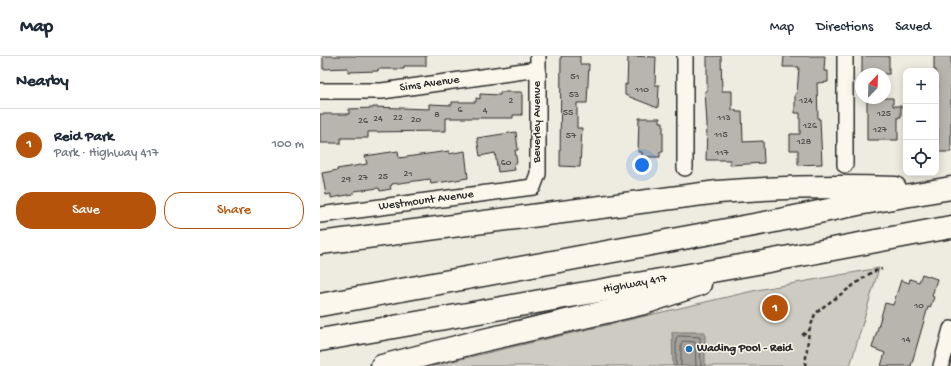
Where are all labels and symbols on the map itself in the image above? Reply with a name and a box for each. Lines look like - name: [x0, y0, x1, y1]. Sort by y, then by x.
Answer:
- north arrow: [855, 68, 891, 104]
- house number: 51: [570, 71, 580, 83]
- street label: Sims Avenue: [399, 73, 461, 95]
- street label: Beverley Avenue: [531, 80, 545, 164]
- house number: 110: [634, 84, 649, 96]
- house number: 53: [569, 89, 579, 101]
- house number: 2: [509, 95, 514, 107]
- house number: 124: [798, 95, 813, 107]
- house number: 6: [457, 104, 463, 116]
- house number: 4: [483, 105, 488, 117]
- house number: 55: [563, 107, 573, 119]
- house number: 125: [876, 108, 891, 120]
- house number: 8: [434, 109, 440, 121]
- house number: 22: [393, 112, 403, 124]
- house number: 113: [716, 112, 731, 124]
- house number: 24: [373, 113, 383, 125]
- house number: 20: [411, 114, 422, 126]
- house number: 26: [358, 115, 369, 127]
- house number: 126: [802, 120, 818, 132]
- house number: 127: [872, 124, 888, 136]
- house number: 115: [713, 129, 728, 141]
- house number: 57: [566, 130, 577, 142]
- house number: 128: [796, 136, 812, 148]
- house number: 117: [714, 147, 729, 159]
- your location: [632, 155, 652, 175]
- house number: 60: [501, 157, 512, 169]
- house number: 21: [404, 168, 412, 180]
- house number: 25: [378, 171, 388, 183]
- house number: 27: [358, 172, 369, 184]
- house number: 29: [341, 174, 351, 186]
- street label: Westmount Avenue: [378, 188, 475, 214]
- street label: Highway 417: [602, 272, 669, 297]
- pin: 1: [762, 293, 788, 323]
- house number: 10: [913, 300, 924, 312]
- house number: 14: [901, 334, 911, 346]
- place label: Wading Pool - Reid: [696, 342, 794, 356]
- marker: Wading Pool - Reid: [684, 344, 694, 354]

